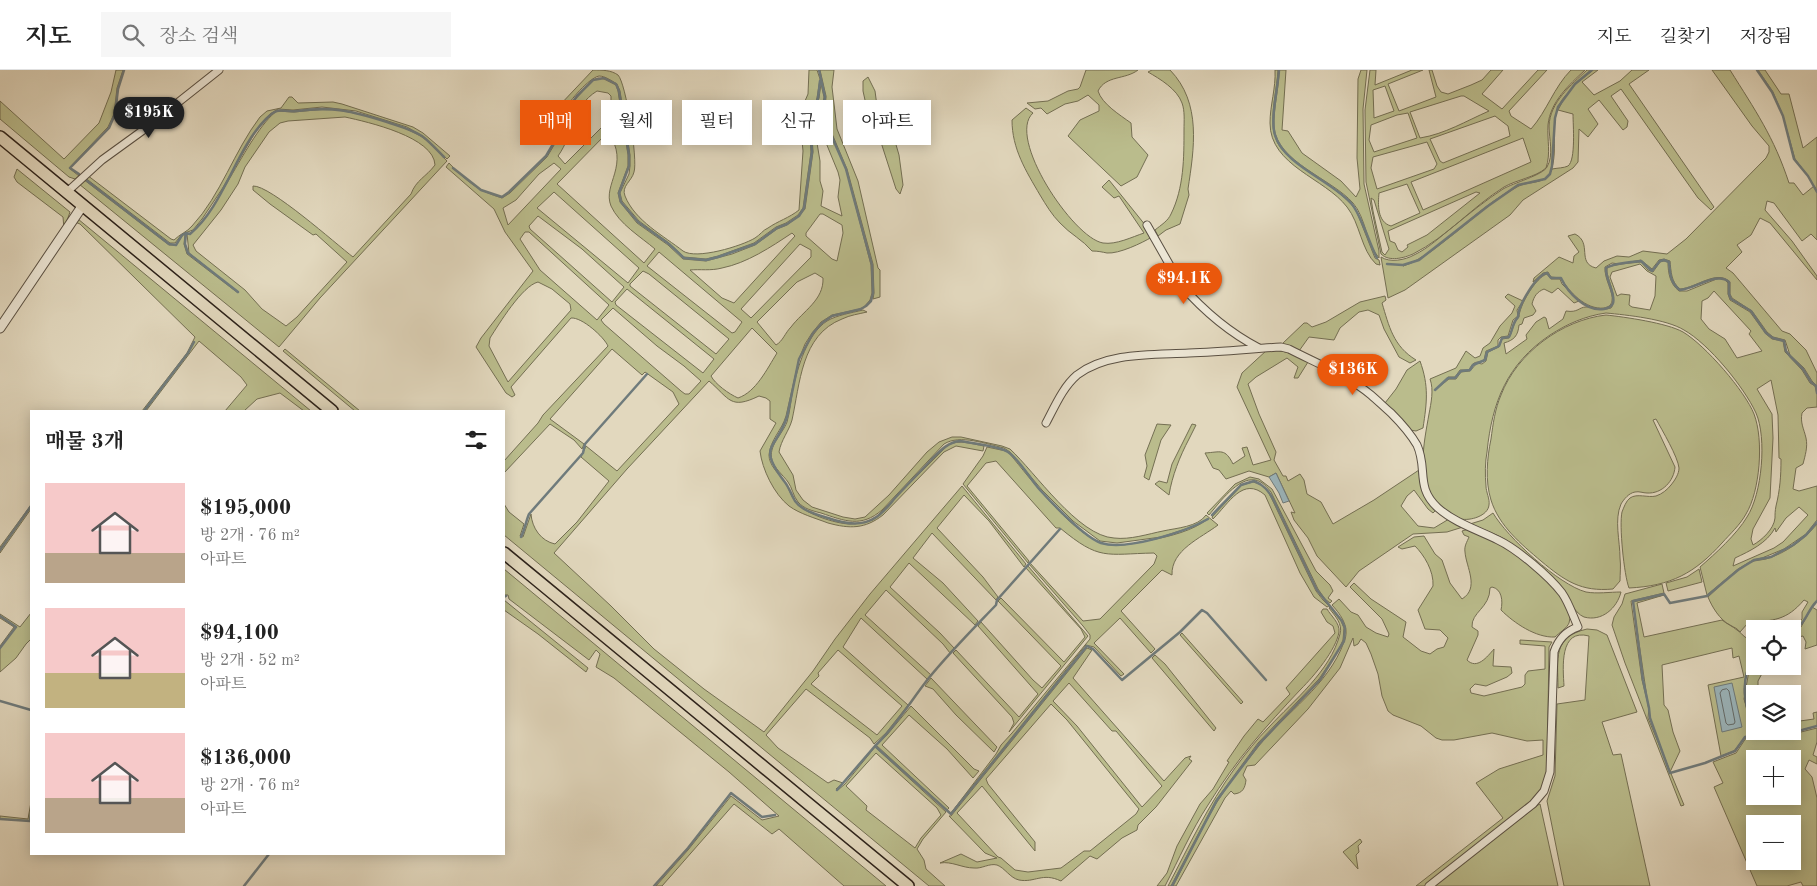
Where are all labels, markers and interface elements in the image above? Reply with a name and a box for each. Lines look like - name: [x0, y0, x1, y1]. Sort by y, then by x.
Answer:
- search box: [101, 12, 451, 57]
- icon: search: [119, 21, 147, 49]
- text: 지도: [25, 26, 71, 50]
- text: 장소 검색: [159, 28, 238, 47]
- text: 지도: [1597, 28, 1632, 46]
- text: 길찾기: [1660, 28, 1712, 46]
- text: 저장됨: [1740, 28, 1792, 46]
- pin: $195K: [114, 97, 184, 139]
- chip: 매매: [520, 100, 591, 145]
- chip: 월세: [601, 100, 672, 145]
- chip: 필터: [682, 100, 752, 145]
- chip: 신규: [762, 100, 833, 145]
- chip: 아파트: [843, 100, 931, 145]
- text: $195K: [124, 105, 174, 121]
- pin: $94.1K: [1143, 262, 1225, 305]
- text: $94.1K: [1157, 271, 1211, 287]
- pin: $136K: [1318, 354, 1388, 396]
- text: $136K: [1328, 362, 1378, 378]
- icon: filters: [462, 426, 490, 454]
- text: 매물 3개: [45, 432, 124, 453]
- text: $195,000: [200, 498, 291, 519]
- icon: home: [85, 503, 145, 563]
- text: 방 2개 · 76 m²: [200, 528, 300, 544]
- text: 아파트: [200, 552, 246, 568]
- map controls: [1746, 620, 1801, 870]
- button: locate: [1746, 620, 1801, 675]
- text: $94,100: [200, 623, 279, 644]
- icon: home: [85, 628, 145, 688]
- text: 방 2개 · 52 m²: [200, 653, 300, 669]
- text: 아파트: [200, 677, 246, 693]
- button: layers: [1746, 685, 1801, 740]
- text: $136,000: [200, 748, 291, 769]
- button: +: [1746, 750, 1801, 805]
- icon: home: [85, 753, 145, 813]
- text: 방 2개 · 76 m²: [200, 778, 300, 794]
- text: 아파트: [200, 802, 246, 818]
- button: −: [1746, 815, 1801, 870]

